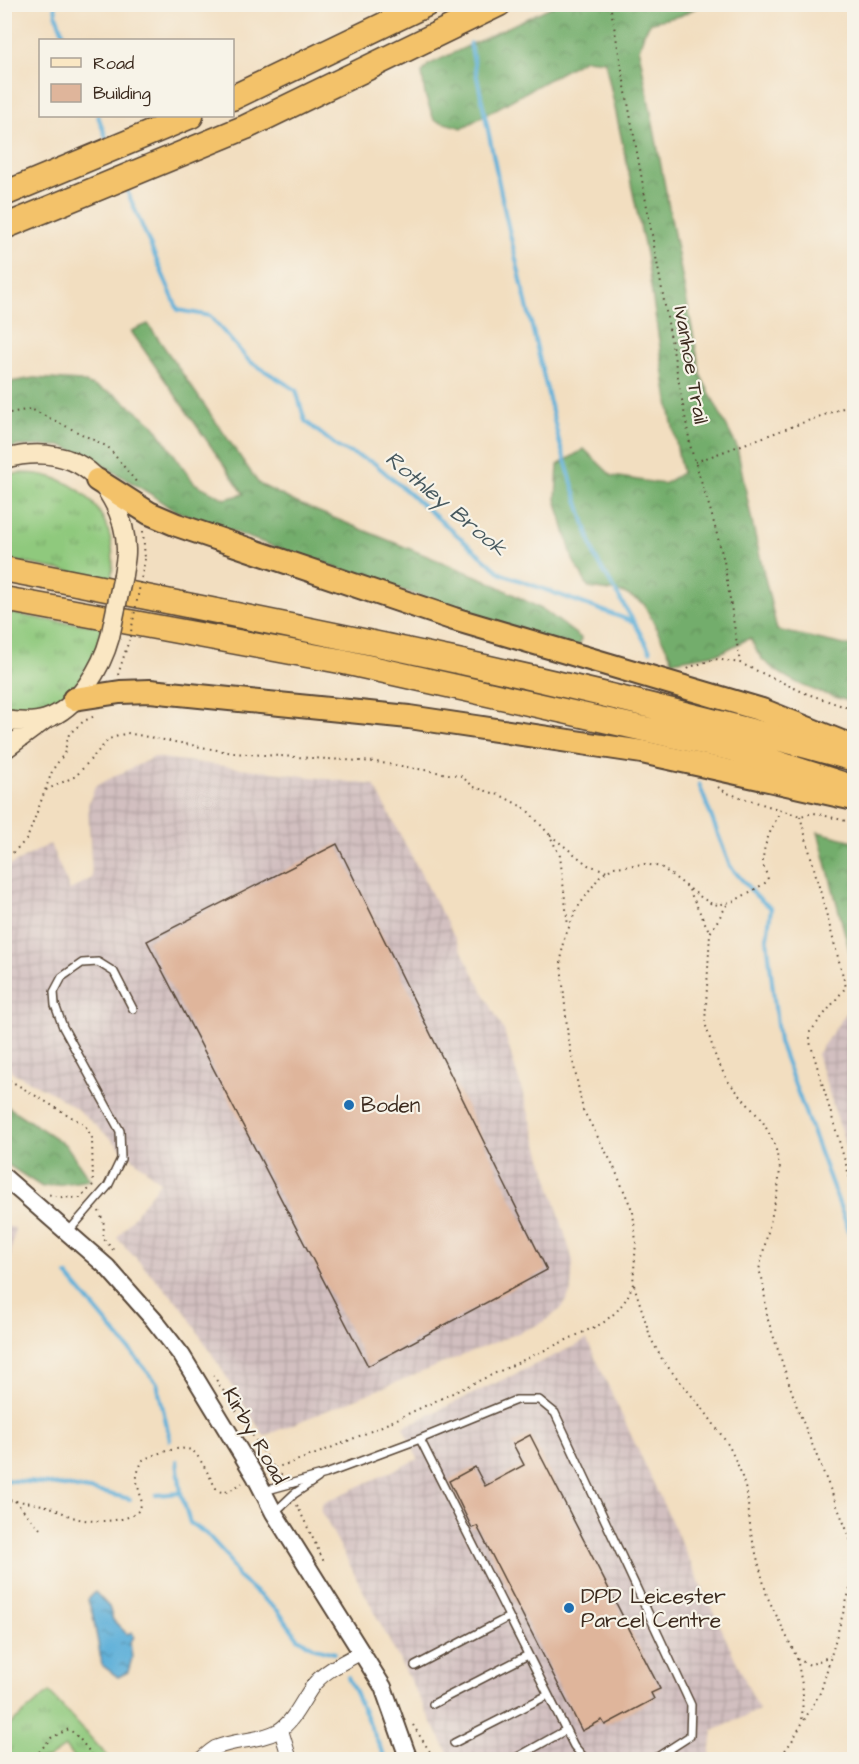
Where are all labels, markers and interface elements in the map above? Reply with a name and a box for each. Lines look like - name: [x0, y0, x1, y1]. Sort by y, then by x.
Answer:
- legend: [39, 39, 234, 117]
- text: Road: [93, 51, 134, 76]
- text: Building: [93, 81, 151, 107]
- street label: Ivanhoe Trail: [666, 304, 716, 426]
- water label: Rothley Brook: [378, 444, 514, 565]
- place label: Boden: [361, 1091, 420, 1120]
- marker: Boden: [342, 1098, 356, 1112]
- street label: Kirby Road: [214, 1382, 295, 1491]
- place label: DPD Leicester Parcel Centre: [581, 1582, 726, 1635]
- marker: DPD Leicester Parcel Centre: [562, 1601, 576, 1615]

